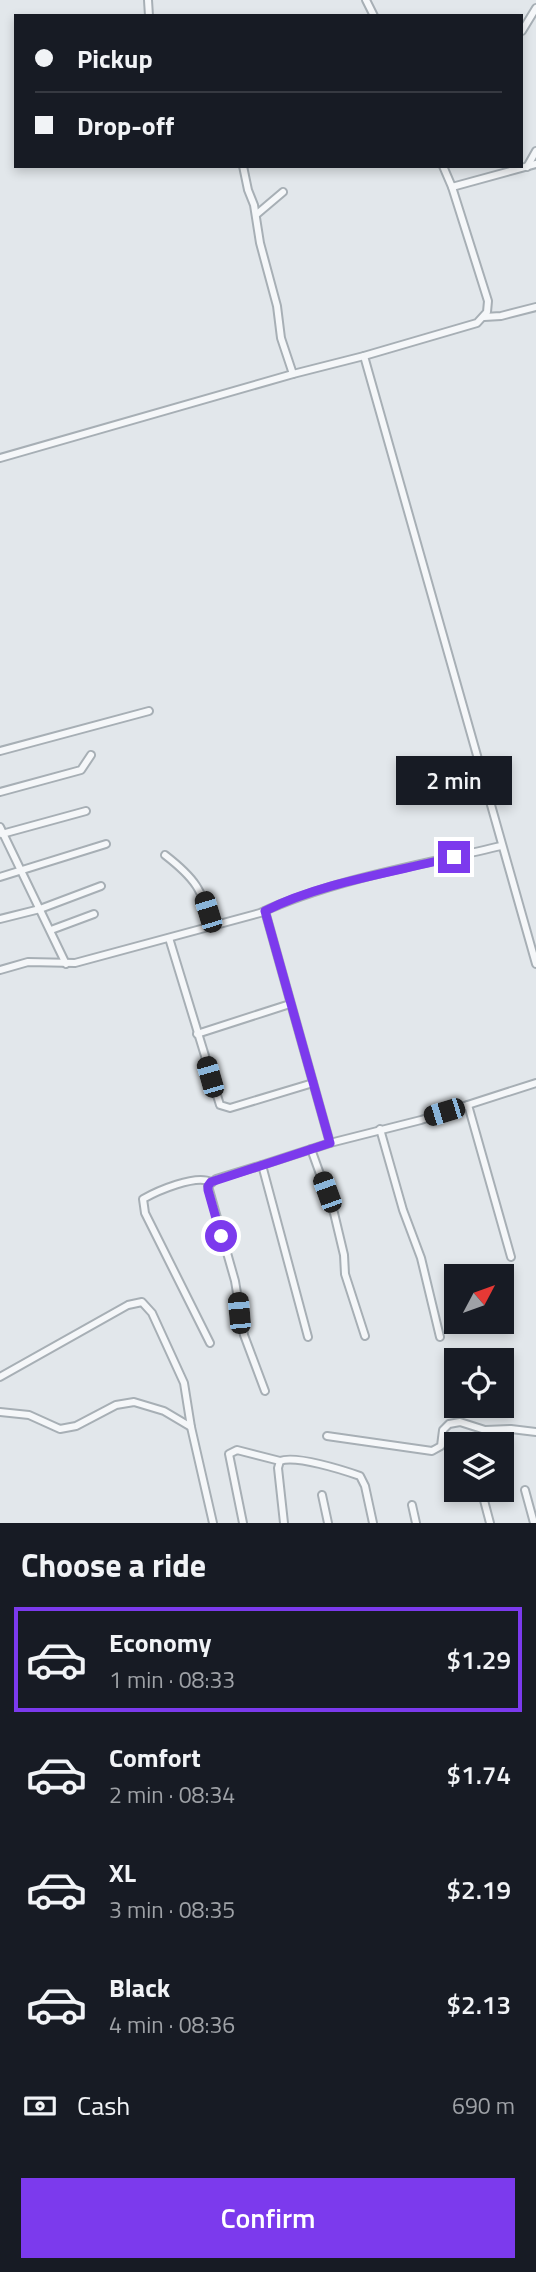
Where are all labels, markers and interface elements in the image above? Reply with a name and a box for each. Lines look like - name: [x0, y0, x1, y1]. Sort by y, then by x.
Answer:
- text: Pickup: [77, 39, 153, 78]
- text: Drop-off: [77, 106, 174, 145]
- callout: 2 min: [396, 756, 512, 804]
- text: 2 min: [426, 763, 482, 798]
- route end: [438, 841, 470, 873]
- car: [192, 889, 225, 935]
- car: [195, 1054, 226, 1100]
- car: [421, 1096, 468, 1128]
- car: [310, 1169, 345, 1215]
- route start: [205, 1220, 237, 1252]
- north arrow: [444, 1264, 514, 1334]
- map controls: [444, 1264, 514, 1502]
- car: [227, 1291, 252, 1335]
- button: locate: [444, 1348, 514, 1418]
- button: layers: [444, 1432, 514, 1502]
- text: Choose a ride: [21, 1541, 206, 1589]
- text: Economy: [109, 1623, 211, 1662]
- icon: car: [25, 1628, 88, 1691]
- text: $1.29: [447, 1640, 511, 1679]
- text: 1 min · 08:33: [109, 1662, 235, 1697]
- text: Comfort: [109, 1738, 201, 1777]
- icon: car: [25, 1743, 88, 1806]
- text: $1.74: [447, 1755, 511, 1794]
- text: 2 min · 08:34: [109, 1777, 235, 1812]
- text: XL: [109, 1853, 136, 1892]
- icon: car: [25, 1858, 88, 1921]
- text: $2.19: [447, 1870, 511, 1909]
- text: 3 min · 08:35: [109, 1892, 235, 1927]
- text: Black: [109, 1968, 170, 2007]
- icon: car: [25, 1973, 88, 2036]
- text: $2.13: [447, 1985, 511, 2024]
- text: 4 min · 08:36: [109, 2007, 235, 2042]
- text: Cash: [77, 2086, 130, 2125]
- icon: cash: [21, 2087, 59, 2125]
- text: 690 m: [452, 2088, 515, 2123]
- button: Confirm: [21, 2178, 515, 2258]

